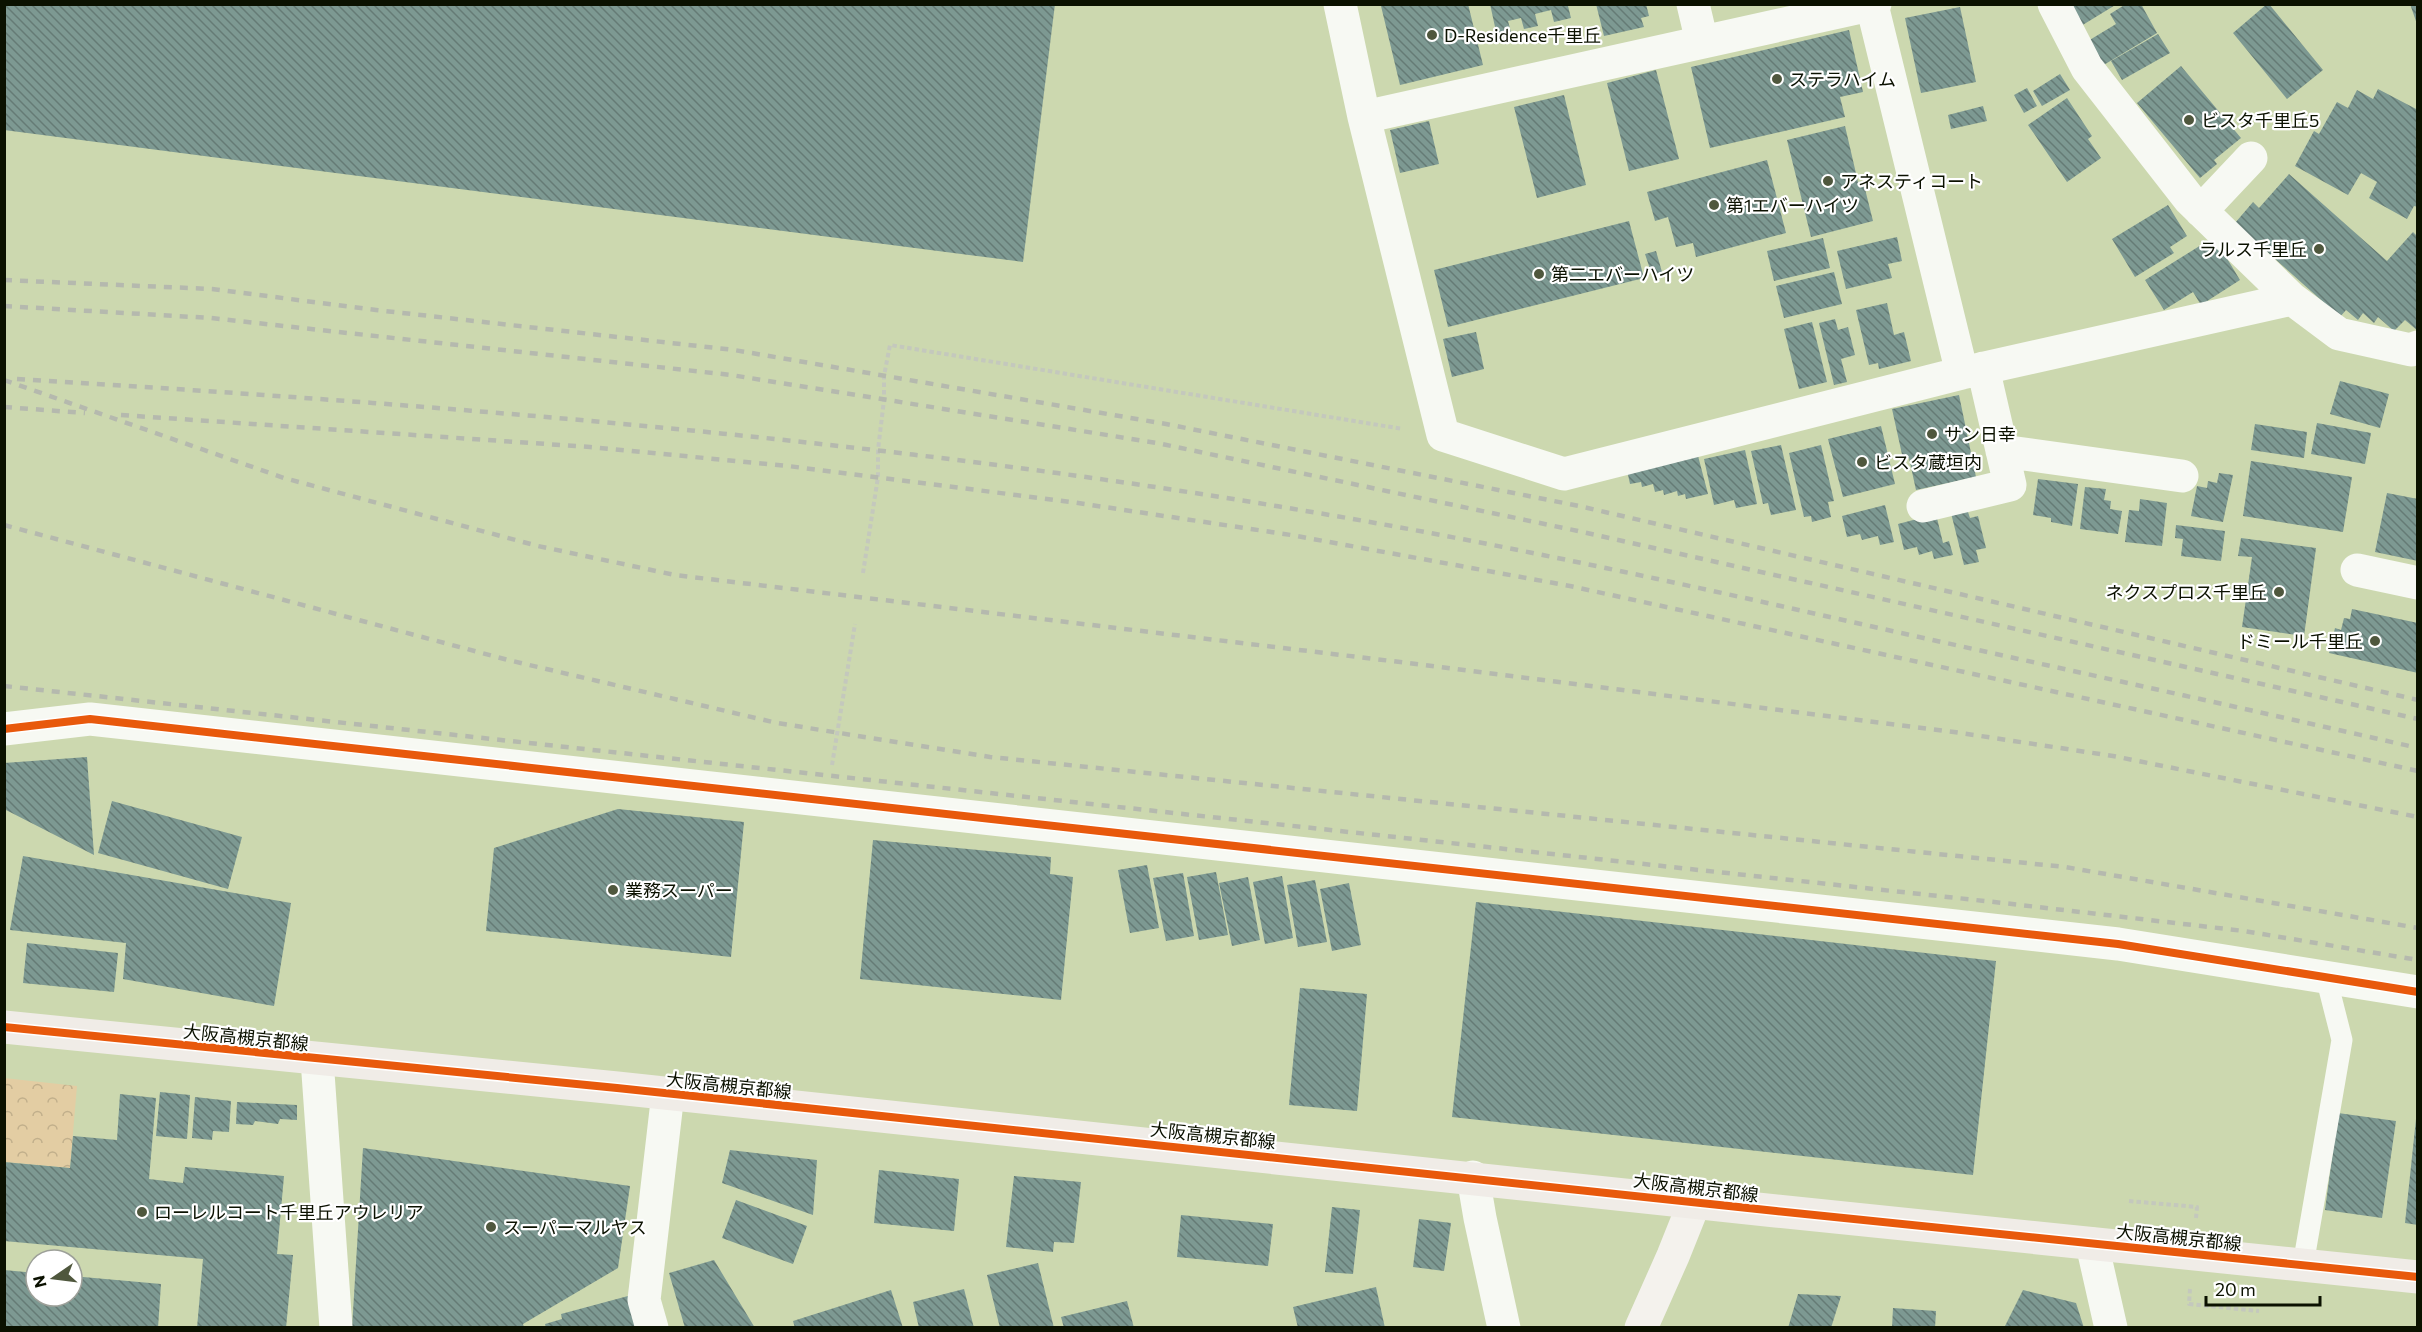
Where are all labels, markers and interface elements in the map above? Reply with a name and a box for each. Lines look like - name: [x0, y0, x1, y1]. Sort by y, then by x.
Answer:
- place label: D-Residence千里丘: [1444, 24, 1601, 46]
- marker: D-Residence千里丘: [1425, 28, 1439, 42]
- place label: ステラハイム: [1789, 68, 1896, 90]
- marker: ステラハイム: [1770, 72, 1784, 86]
- place label: ビスタ千里丘5: [2201, 109, 2319, 131]
- marker: ビスタ千里丘5: [2182, 113, 2196, 127]
- place label: アネスティコート: [1840, 170, 1983, 192]
- marker: アネスティコート: [1821, 174, 1835, 188]
- place label: 第1エバーハイツ: [1726, 194, 1859, 216]
- marker: 第1エバーハイツ: [1707, 198, 1721, 212]
- place label: ラルス千里丘: [2199, 238, 2307, 260]
- marker: ラルス千里丘: [2312, 242, 2326, 256]
- place label: 第二エバーハイツ: [1551, 263, 1694, 285]
- marker: 第二エバーハイツ: [1532, 267, 1546, 281]
- place label: サン日幸: [1944, 423, 2016, 445]
- marker: サン日幸: [1925, 427, 1939, 441]
- place label: ビスタ蔵垣内: [1874, 451, 1982, 473]
- marker: ビスタ蔵垣内: [1855, 455, 1869, 469]
- place label: ネクスプロス千里丘: [2106, 581, 2267, 603]
- marker: ネクスプロス千里丘: [2272, 585, 2286, 599]
- place label: ドミール千里丘: [2237, 630, 2363, 652]
- marker: ドミール千里丘: [2368, 634, 2382, 648]
- place label: 業務スーパー: [625, 879, 733, 901]
- marker: 業務スーパー: [606, 883, 620, 897]
- street label: 大阪高槻京都線: [182, 1019, 310, 1055]
- street label: 大阪高槻京都線: [665, 1067, 793, 1103]
- street label: 大阪高槻京都線: [1149, 1117, 1277, 1153]
- street label: 大阪高槻京都線: [1632, 1168, 1760, 1206]
- place label: ローレルコート千里丘アウレリア: [154, 1201, 424, 1223]
- marker: ローレルコート千里丘アウレリア: [135, 1205, 149, 1219]
- place label: スーパーマルヤス: [503, 1216, 647, 1238]
- street label: 大阪高槻京都線: [2115, 1219, 2243, 1255]
- marker: スーパーマルヤス: [484, 1220, 498, 1234]
- north arrow: [24, 1248, 84, 1308]
- scale bar: [2206, 1269, 2320, 1307]
- text: N: [28, 1274, 50, 1290]
- text: 20 m: [2215, 1278, 2256, 1300]

